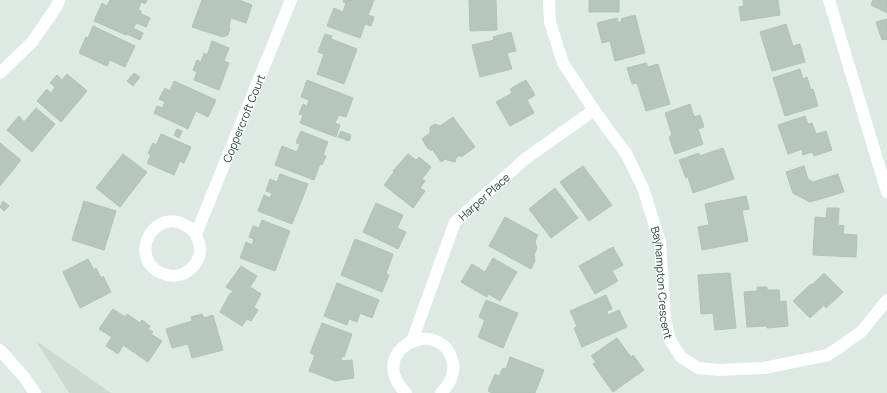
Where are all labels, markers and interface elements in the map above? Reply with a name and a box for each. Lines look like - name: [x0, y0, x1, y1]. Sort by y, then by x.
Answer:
- street label: Coppercroft Court: [218, 72, 268, 164]
- street label: Harper Place: [455, 169, 513, 223]
- street label: Bayhampton Crescent: [648, 224, 677, 340]

